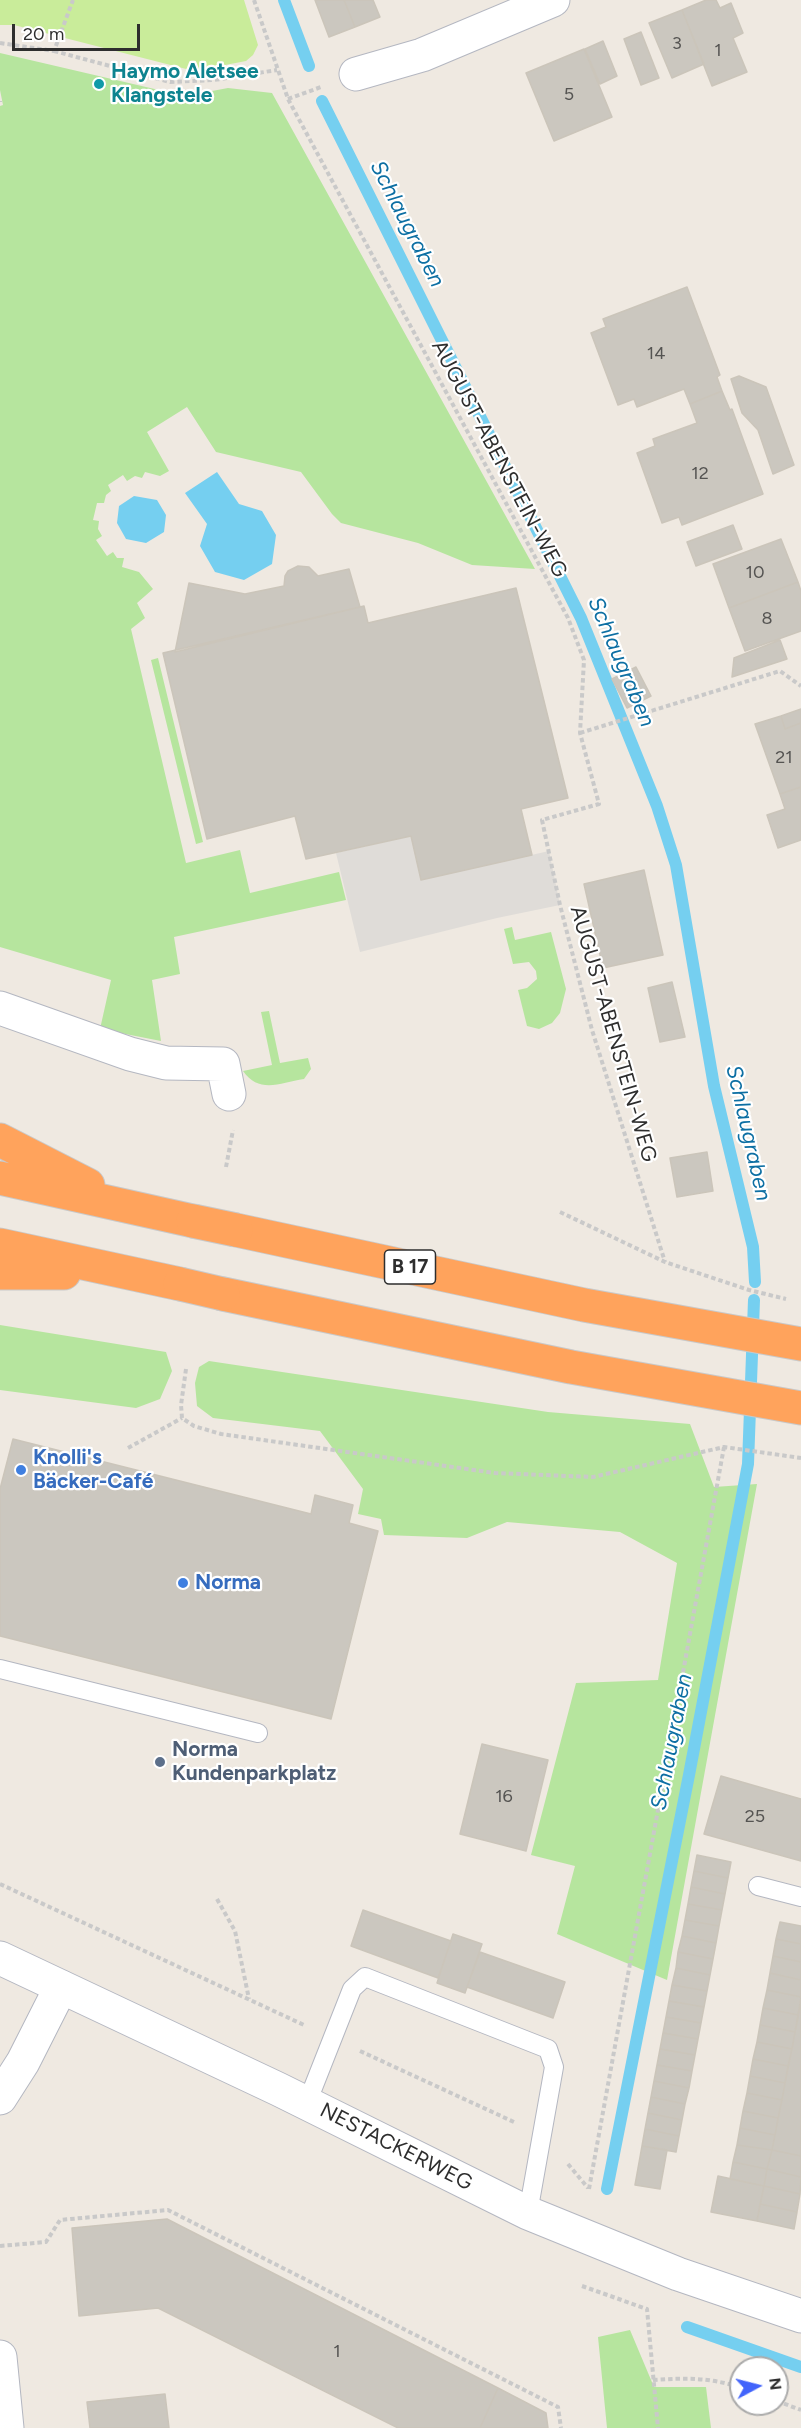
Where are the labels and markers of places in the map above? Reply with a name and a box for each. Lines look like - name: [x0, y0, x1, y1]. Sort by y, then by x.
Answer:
- place label: Haymo Aletsee Klangstele: [111, 59, 259, 109]
- marker: Haymo Aletsee Klangstele: [92, 77, 106, 91]
- place label: Knolli's Bäcker-Café: [33, 1445, 153, 1495]
- marker: Knolli's Bäcker-Café: [14, 1463, 28, 1477]
- place label: Norma: [195, 1570, 261, 1596]
- marker: Norma: [176, 1576, 190, 1590]
- place label: Norma Kundenparkplatz: [172, 1737, 336, 1787]
- marker: Norma Kundenparkplatz: [153, 1755, 167, 1769]

